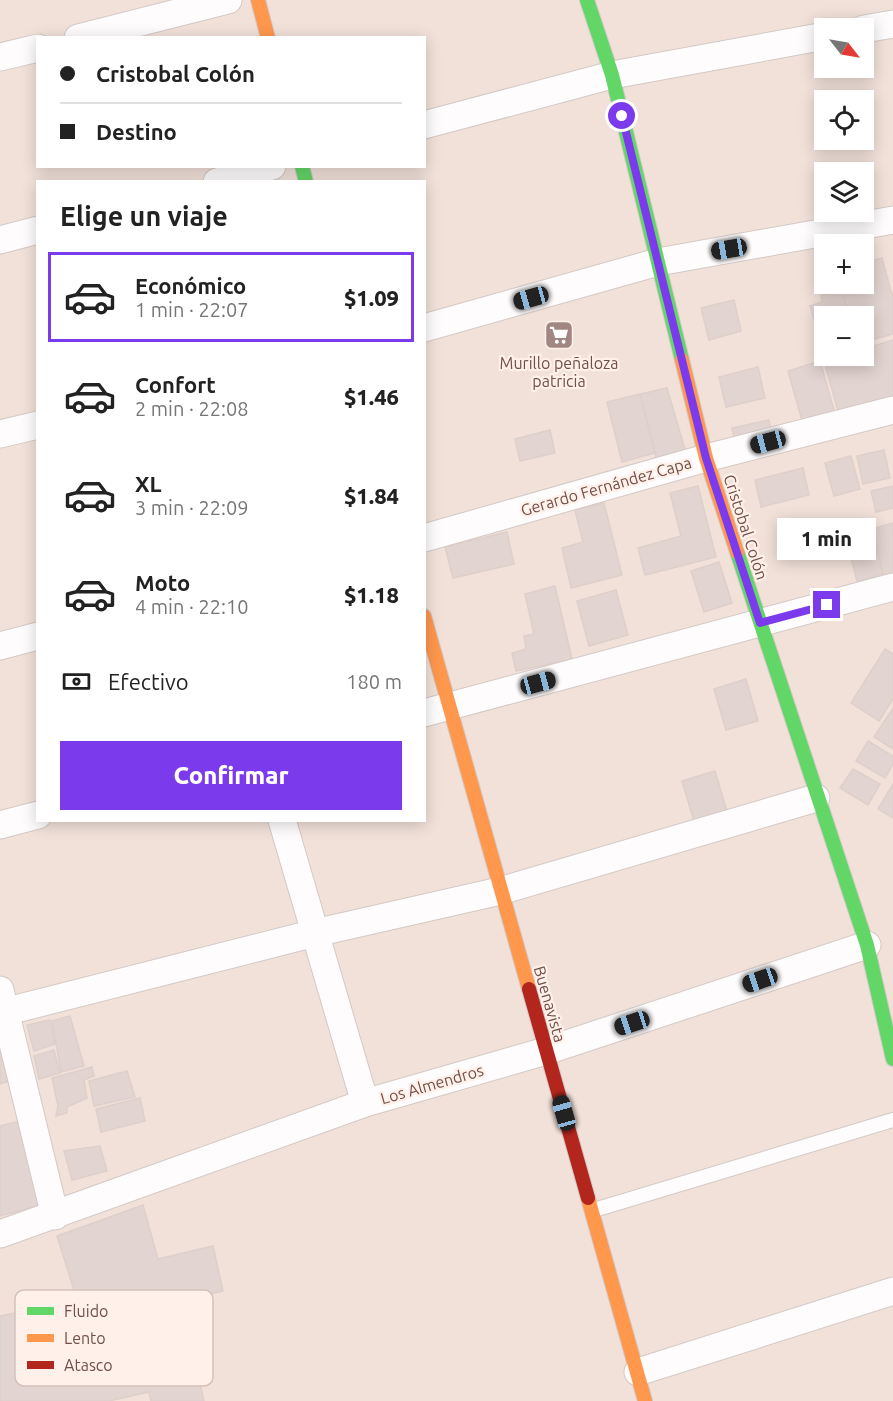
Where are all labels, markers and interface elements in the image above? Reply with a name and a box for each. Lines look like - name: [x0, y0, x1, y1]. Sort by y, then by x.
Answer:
- north arrow: [814, 18, 874, 78]
- map controls: [814, 18, 874, 366]
- text: Cristobal Colón: [96, 61, 255, 86]
- button: locate: [814, 90, 874, 150]
- route start: [608, 102, 635, 129]
- text: Destino: [96, 119, 177, 144]
- button: layers: [814, 162, 874, 222]
- text: Elige un viaje: [60, 201, 228, 231]
- button: +: [814, 234, 874, 294]
- car: [710, 237, 748, 261]
- icon: car: [63, 270, 117, 324]
- text: Económico: [135, 273, 246, 298]
- car: [511, 284, 551, 312]
- text: $1.09: [344, 285, 399, 310]
- text: 1 min · 22:07: [135, 298, 249, 321]
- button: −: [814, 306, 874, 366]
- supermarket icon: Murillo peñaloza patricia: [543, 319, 575, 351]
- place label: Murillo peñaloza patricia: [500, 354, 618, 390]
- icon: car: [63, 369, 117, 423]
- text: Confort: [135, 372, 216, 397]
- text: $1.46: [344, 384, 399, 409]
- text: 2 min · 22:08: [135, 397, 249, 420]
- car: [748, 429, 788, 455]
- street label: Gerardo Fernández Capa: [519, 453, 693, 519]
- icon: car: [63, 468, 117, 522]
- text: XL: [135, 471, 162, 496]
- street label: Cristobal Colón: [721, 472, 771, 582]
- text: $1.84: [344, 483, 399, 508]
- text: 3 min · 22:09: [135, 496, 249, 519]
- callout: 1 min: [778, 518, 876, 560]
- text: 1 min: [801, 527, 852, 550]
- icon: car: [63, 567, 117, 621]
- text: Moto: [135, 570, 190, 595]
- text: $1.18: [344, 582, 399, 607]
- route end: [813, 591, 840, 618]
- text: 4 min · 22:10: [135, 595, 249, 618]
- icon: cash: [60, 665, 93, 698]
- text: Efectivo: [108, 669, 189, 694]
- text: 180 m: [346, 670, 402, 693]
- car: [518, 670, 558, 696]
- button: Confirmar: [60, 741, 402, 810]
- street label: Buenavista: [531, 964, 569, 1044]
- car: [740, 966, 780, 994]
- car: [612, 1009, 652, 1037]
- street label: Los Almendros: [378, 1061, 486, 1107]
- car: [550, 1093, 578, 1133]
- legend: [15, 1290, 213, 1386]
- text: Fluido: [64, 1302, 108, 1320]
- text: Lento: [64, 1329, 106, 1347]
- text: Atasco: [64, 1356, 113, 1374]

